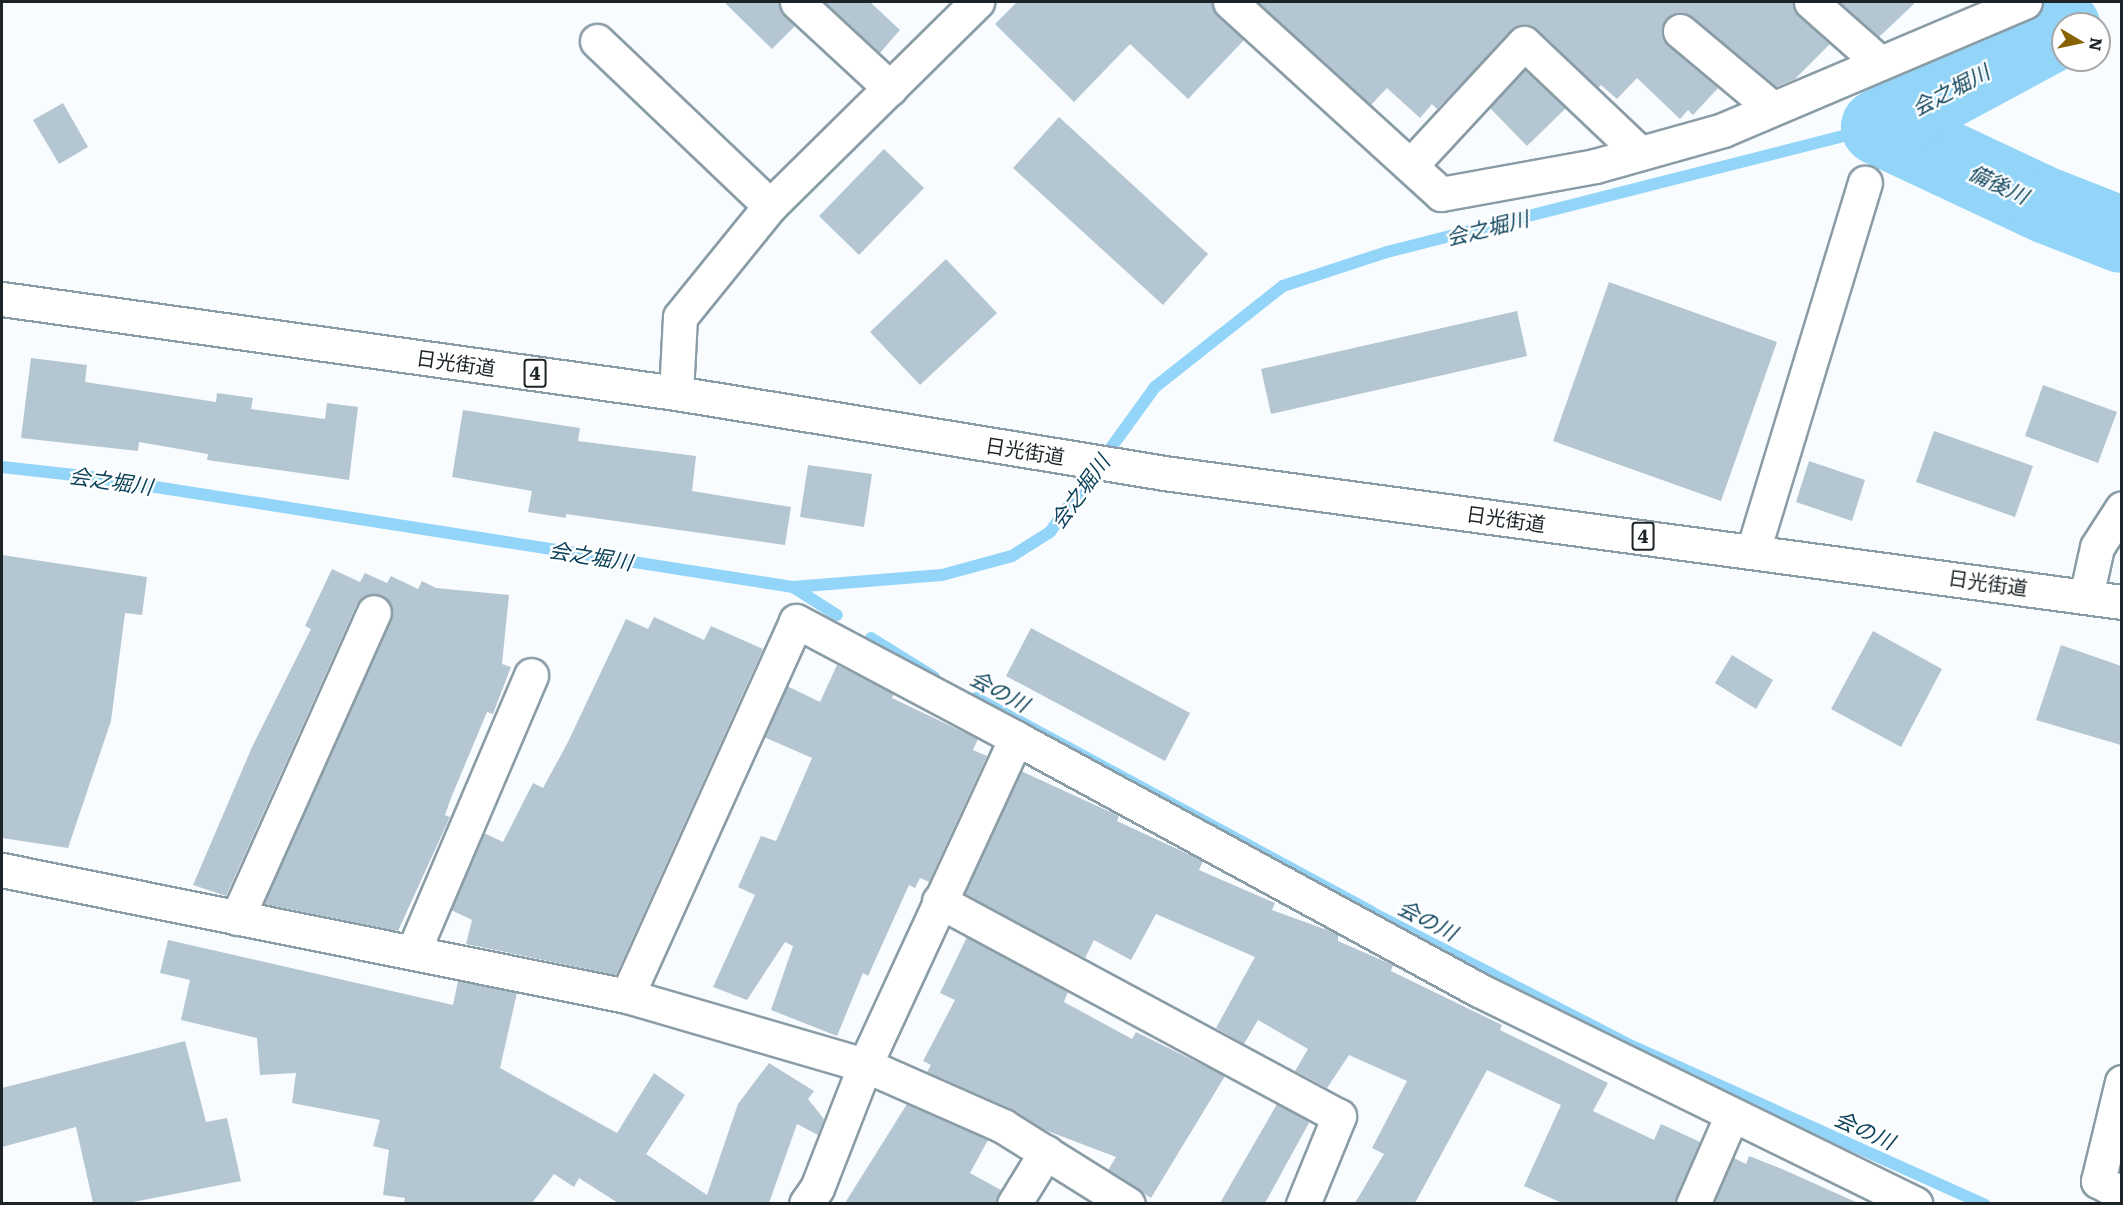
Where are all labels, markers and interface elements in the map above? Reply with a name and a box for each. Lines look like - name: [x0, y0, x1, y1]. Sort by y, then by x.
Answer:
- north arrow: [2051, 12, 2111, 72]
- text: N: [2084, 36, 2110, 53]
- water label: 会之堀川: [1907, 58, 1993, 120]
- water label: 備後川: [1965, 158, 2033, 208]
- water label: 会之堀川: [1443, 205, 1531, 249]
- street label: 日光街道: [415, 345, 497, 379]
- road number: 4: [523, 358, 547, 388]
- street label: 日光街道: [984, 432, 1066, 468]
- water label: 会之堀川: [1044, 450, 1114, 532]
- water label: 会之堀川: [68, 462, 154, 498]
- street label: 日光街道: [1465, 501, 1547, 535]
- road number: 4: [1631, 521, 1655, 551]
- water label: 会之堀川: [548, 536, 634, 574]
- street label: 日光街道: [1947, 565, 2029, 599]
- water label: 会の川: [966, 664, 1034, 716]
- water label: 会の川: [1394, 893, 1462, 945]
- water label: 会の川: [1831, 1105, 1899, 1153]

